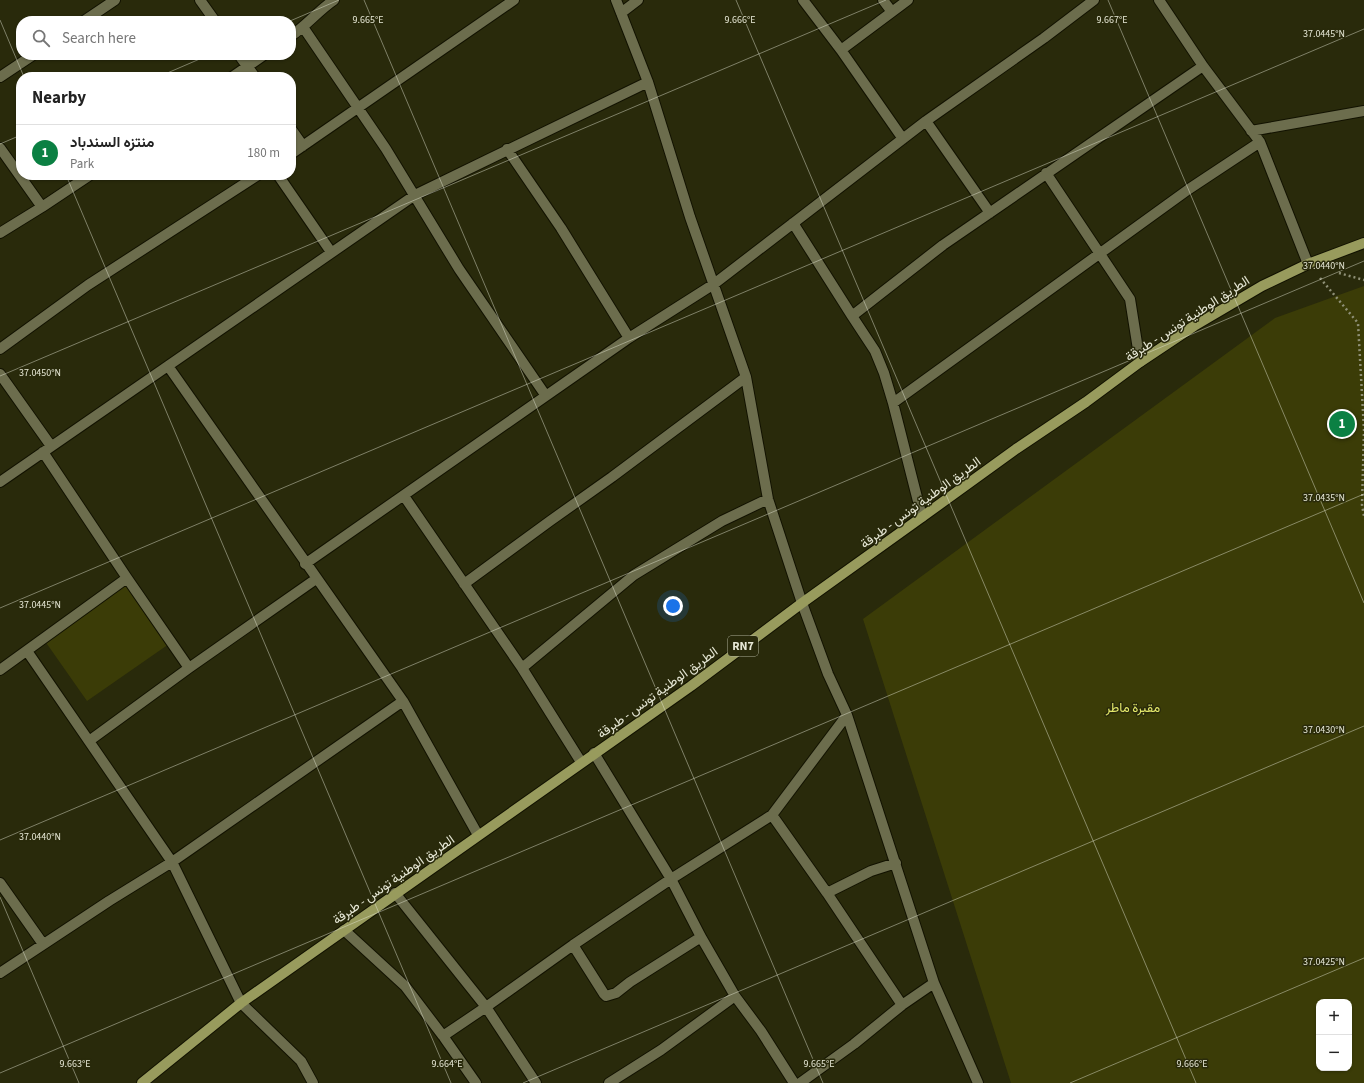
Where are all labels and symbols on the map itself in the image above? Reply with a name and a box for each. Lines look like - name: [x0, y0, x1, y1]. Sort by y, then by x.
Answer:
- text: 9.665°E: [353, 13, 383, 27]
- text: 9.666°E: [725, 13, 755, 27]
- text: 9.667°E: [1097, 13, 1127, 27]
- text: 37.0445°N: [1303, 27, 1345, 41]
- text: 37.0440°N: [1303, 259, 1345, 273]
- street label: الطريق الوطنية تونس - طبرقة: [1122, 272, 1253, 366]
- text: 37.0450°N: [19, 366, 61, 380]
- pin: 1: [1329, 409, 1355, 439]
- street label: الطريق الوطنية تونس - طبرقة: [857, 453, 985, 553]
- text: 37.0435°N: [1303, 491, 1345, 505]
- your location: [663, 596, 683, 616]
- text: 37.0445°N: [19, 598, 61, 612]
- road number: RN7: [728, 636, 758, 656]
- street label: الطريق الوطنية تونس - طبرقة: [594, 643, 722, 743]
- park label: مقبرة ماطر: [1105, 699, 1160, 717]
- text: 37.0430°N: [1303, 723, 1345, 737]
- text: 37.0440°N: [19, 830, 61, 844]
- street label: الطريق الوطنية تونس - طبرقة: [329, 831, 458, 929]
- text: 37.0425°N: [1303, 955, 1345, 969]
- text: 9.663°E: [60, 1057, 90, 1071]
- text: 9.664°E: [432, 1057, 462, 1071]
- text: 9.665°E: [804, 1057, 834, 1071]
- text: 9.666°E: [1177, 1057, 1207, 1071]

